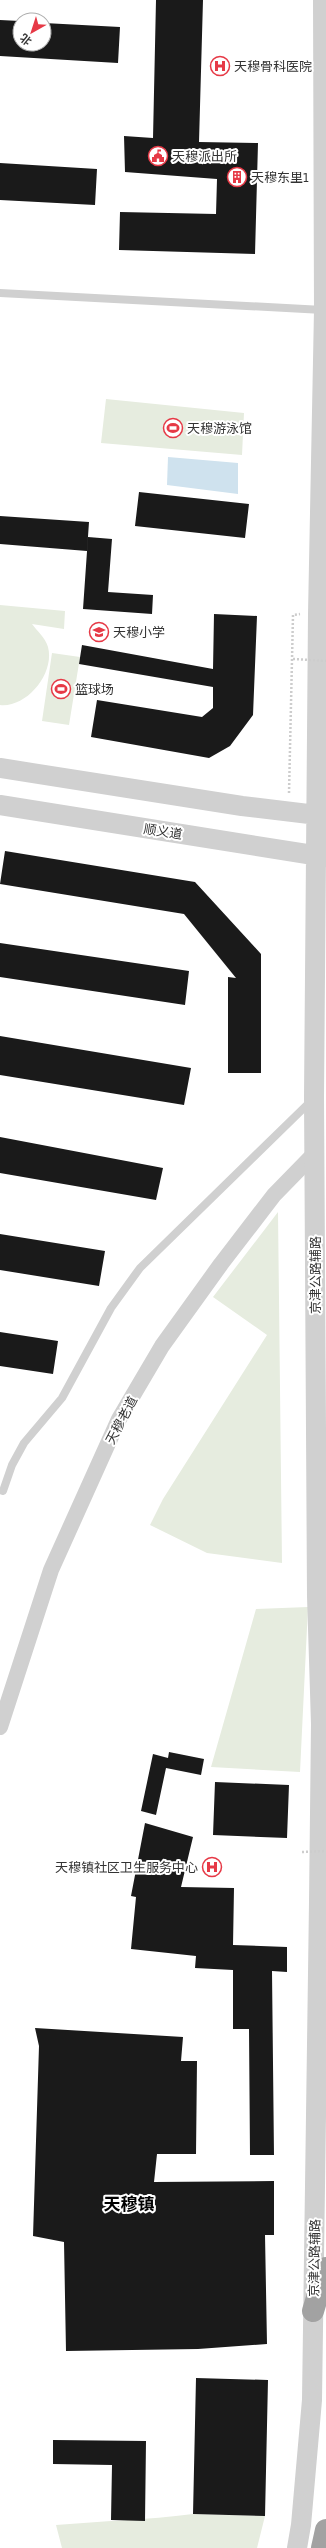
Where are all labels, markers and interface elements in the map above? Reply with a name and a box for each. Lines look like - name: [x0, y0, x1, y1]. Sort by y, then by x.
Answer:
- north arrow: [12, 12, 52, 52]
- text: 北: [18, 32, 34, 48]
- hospital icon: 天穆骨科医院: [209, 55, 231, 77]
- place label: 天穆骨科医院: [234, 59, 312, 74]
- public building icon: 天穆派出所: [147, 145, 169, 167]
- place label: 天穆派出所: [172, 149, 237, 164]
- building icon: 天穆东里1: [226, 166, 248, 188]
- place label: 天穆东里1: [251, 170, 309, 185]
- sports icon: 天穆游泳馆: [162, 417, 184, 439]
- place label: 天穆游泳馆: [187, 421, 252, 436]
- school or university icon: 天穆小学: [88, 621, 110, 643]
- place label: 天穆小学: [113, 625, 165, 640]
- sports icon: 篮球场: [50, 678, 72, 700]
- place label: 篮球场: [75, 682, 114, 697]
- street label: 顺义道: [142, 821, 183, 842]
- street label: 京津公路辅路: [308, 1236, 323, 1314]
- street label: 天穆老道: [103, 1394, 140, 1447]
- hospital icon: 天穆镇社区卫生服务中心: [201, 1856, 223, 1878]
- place label: 天穆镇社区卫生服务中心: [55, 1860, 198, 1875]
- district label: 天穆镇: [104, 2194, 155, 2214]
- street label: 京津公路辅路: [306, 2219, 323, 2297]

